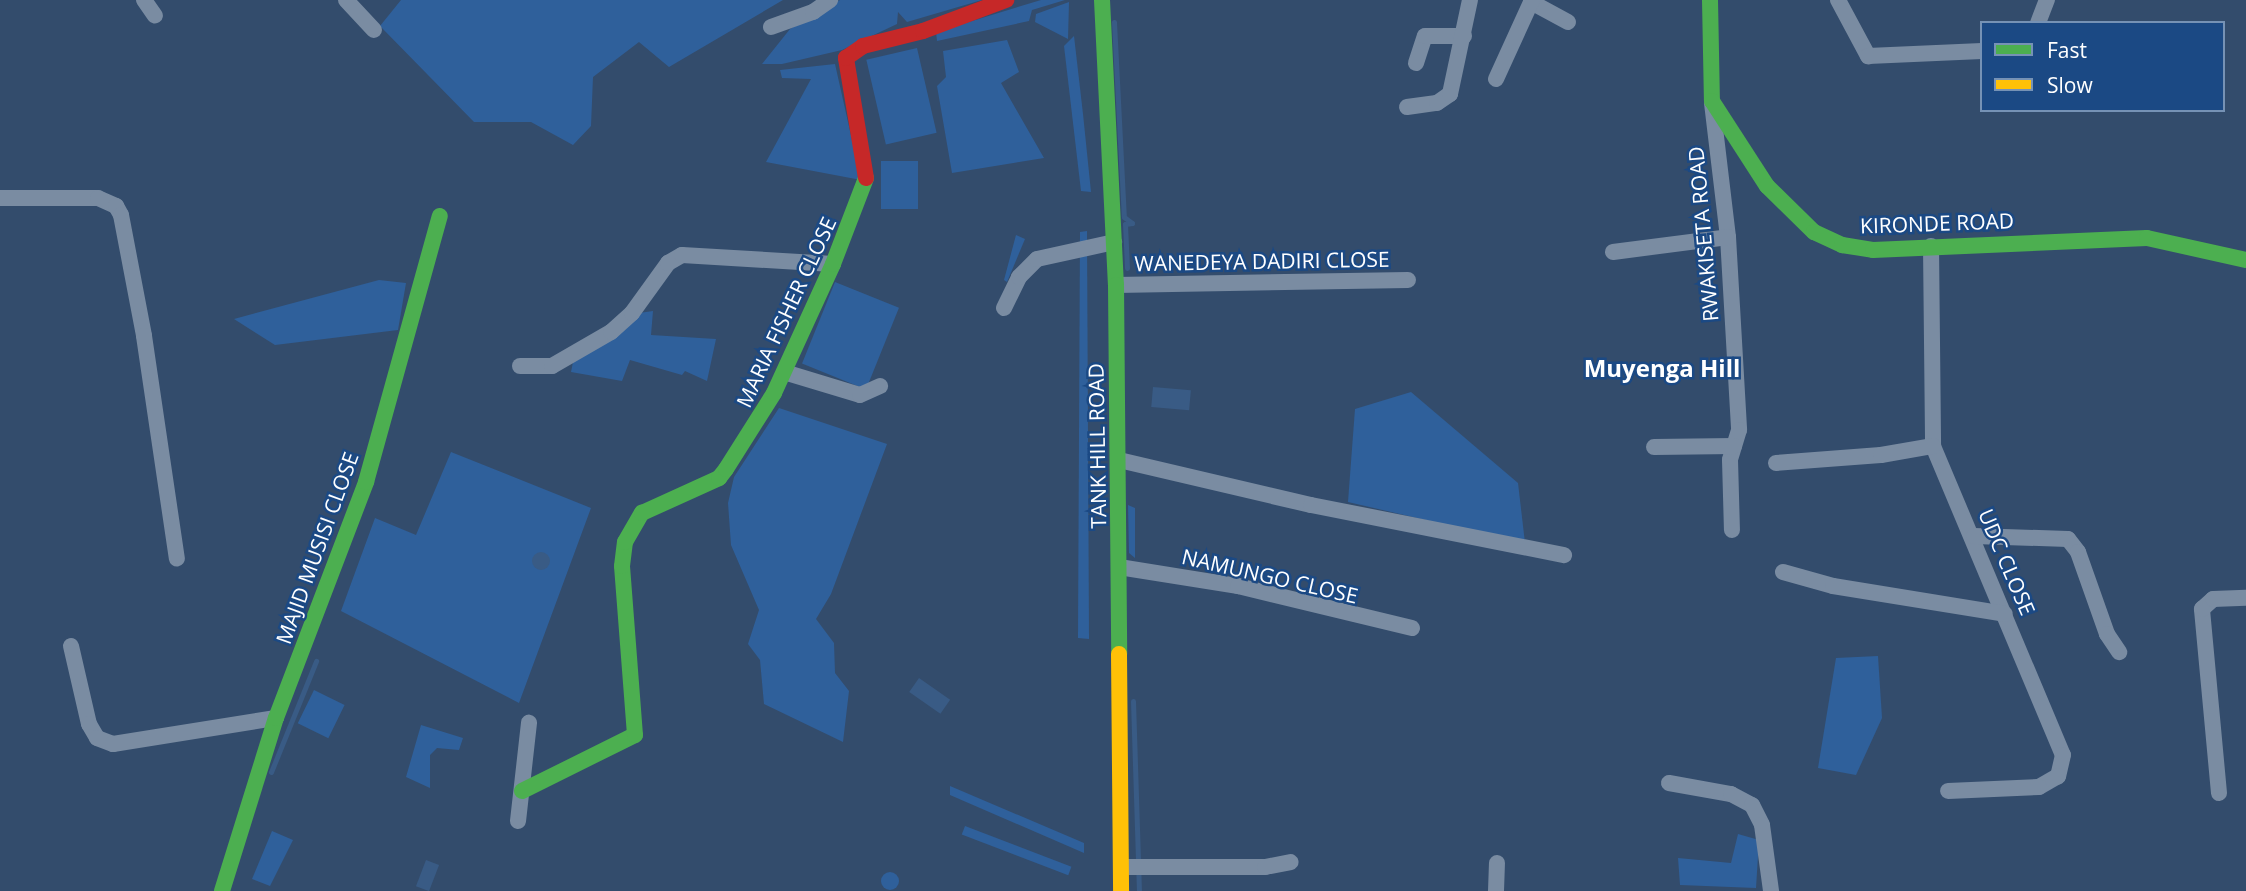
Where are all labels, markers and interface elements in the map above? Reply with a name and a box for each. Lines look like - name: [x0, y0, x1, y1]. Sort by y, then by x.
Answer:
- legend: [1980, 21, 2225, 112]
- text: Fast: [2047, 36, 2087, 64]
- text: Slow: [2047, 71, 2093, 99]
- street label: RWAKISETA ROAD: [1683, 145, 1723, 323]
- street label: KIRONDE ROAD: [1860, 208, 2014, 238]
- street label: MARIA FISHER CLOSE: [731, 213, 841, 411]
- street label: WANEDEYA DADIRI CLOSE: [1134, 246, 1390, 276]
- district label: Muyenga Hill: [1584, 354, 1740, 382]
- street label: TANK HILL ROAD: [1083, 363, 1111, 529]
- street label: MAJID MUSISI CLOSE: [271, 449, 363, 647]
- street label: UDC CLOSE: [1973, 505, 2041, 619]
- street label: NAMUNGO CLOSE: [1180, 543, 1360, 609]

